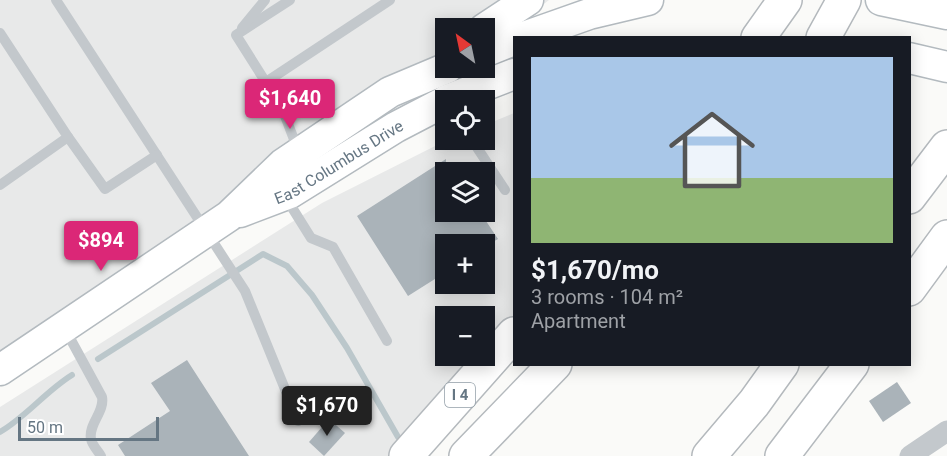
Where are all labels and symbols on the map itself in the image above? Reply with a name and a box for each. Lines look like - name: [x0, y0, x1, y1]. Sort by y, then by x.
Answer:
- north arrow: [435, 18, 495, 78]
- pin: $1,640: [241, 79, 339, 130]
- street label: East Columbus Drive: [272, 116, 406, 208]
- pin: $894: [65, 221, 137, 272]
- road number: I 4: [445, 383, 475, 407]
- pin: $1,670: [278, 386, 376, 437]
- scale bar: [18, 414, 159, 442]

